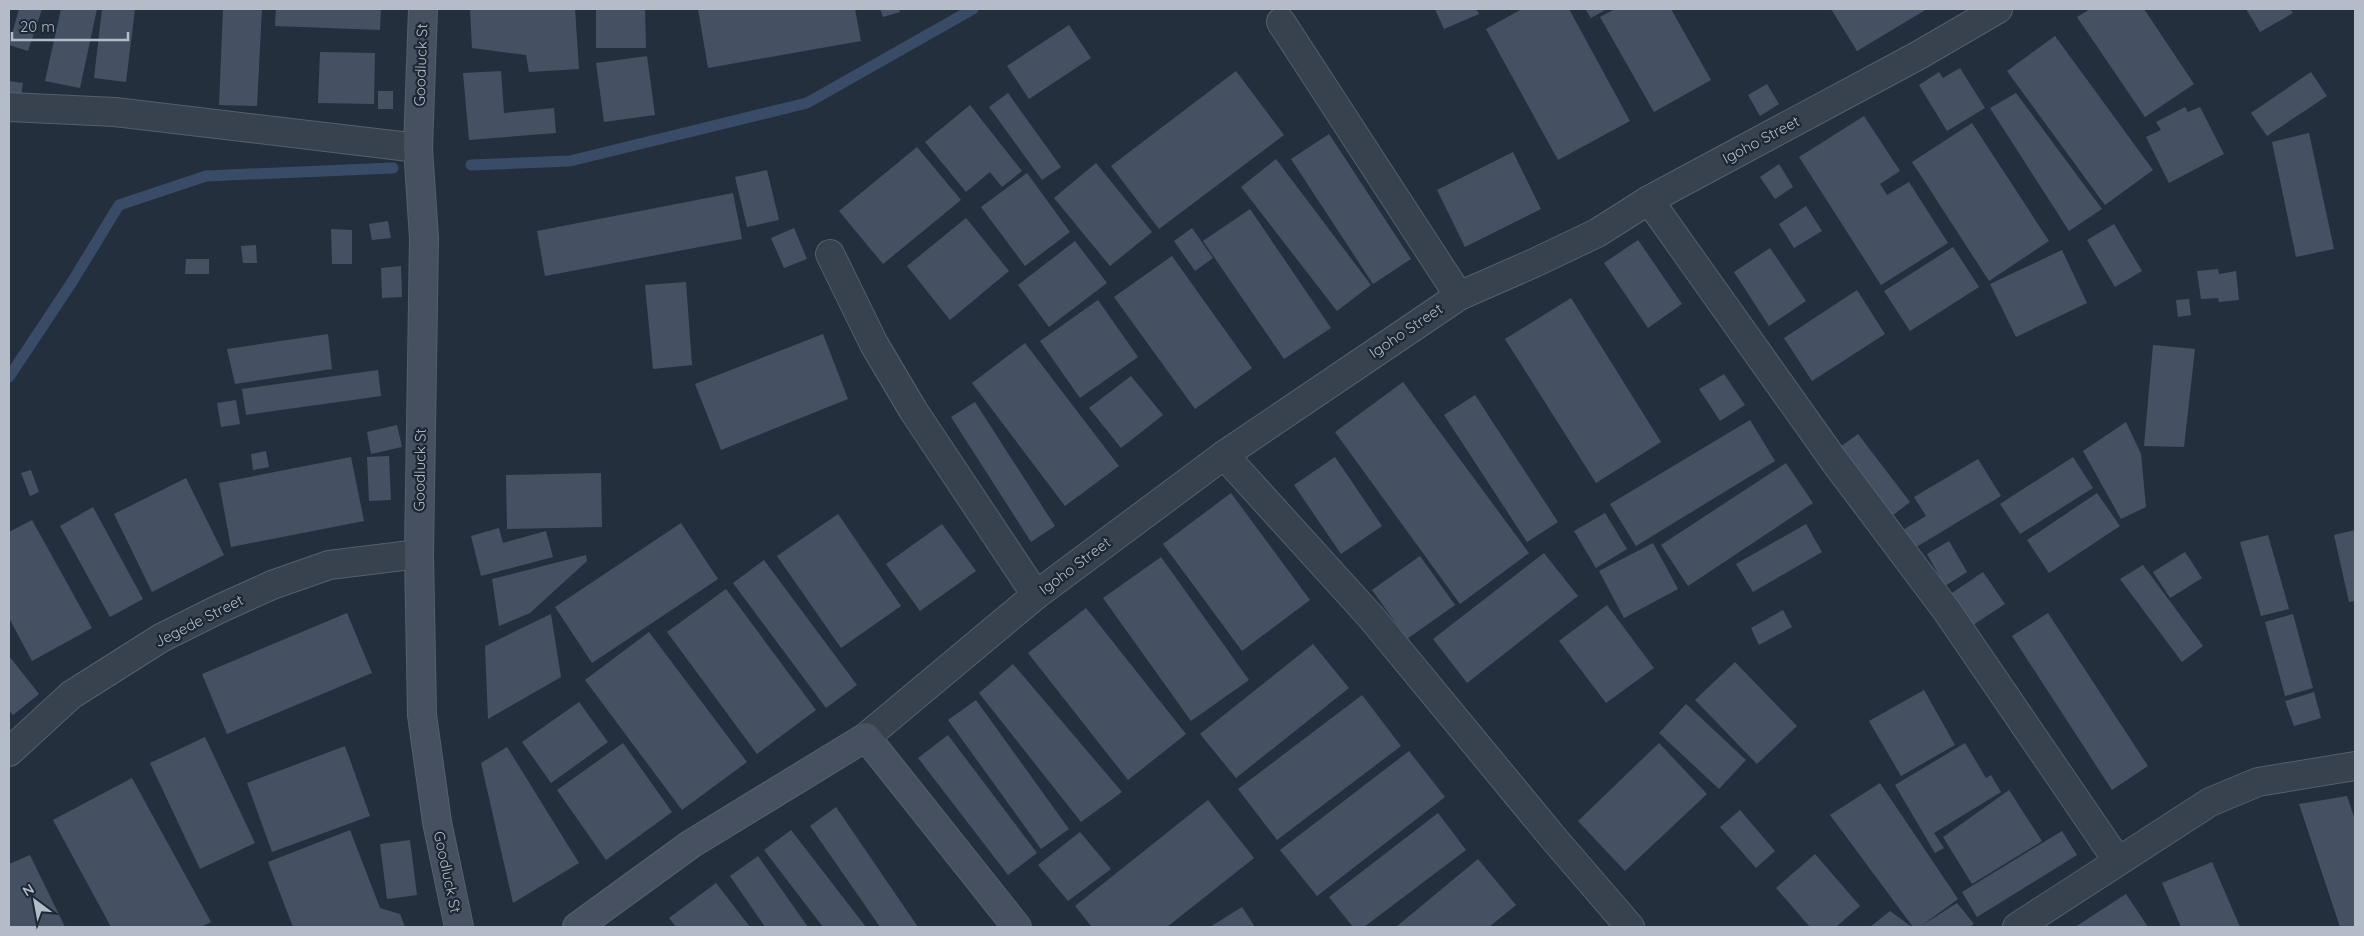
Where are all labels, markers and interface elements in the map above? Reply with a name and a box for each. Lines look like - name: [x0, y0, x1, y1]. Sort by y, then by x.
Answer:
- scale bar: [12, 10, 129, 42]
- text: 20 m: [20, 17, 55, 36]
- street label: Goodluck St: [410, 23, 431, 107]
- street label: Igoho Street: [1719, 111, 1803, 168]
- street label: Igoho Street: [1365, 299, 1446, 362]
- street label: Goodluck St: [409, 428, 430, 512]
- street label: Igoho Street: [1035, 533, 1114, 599]
- street label: Jegede Street: [151, 590, 246, 651]
- street label: Goodluck St: [430, 829, 465, 914]
- north arrow: [10, 876, 60, 926]
- text: N: [19, 880, 37, 900]

